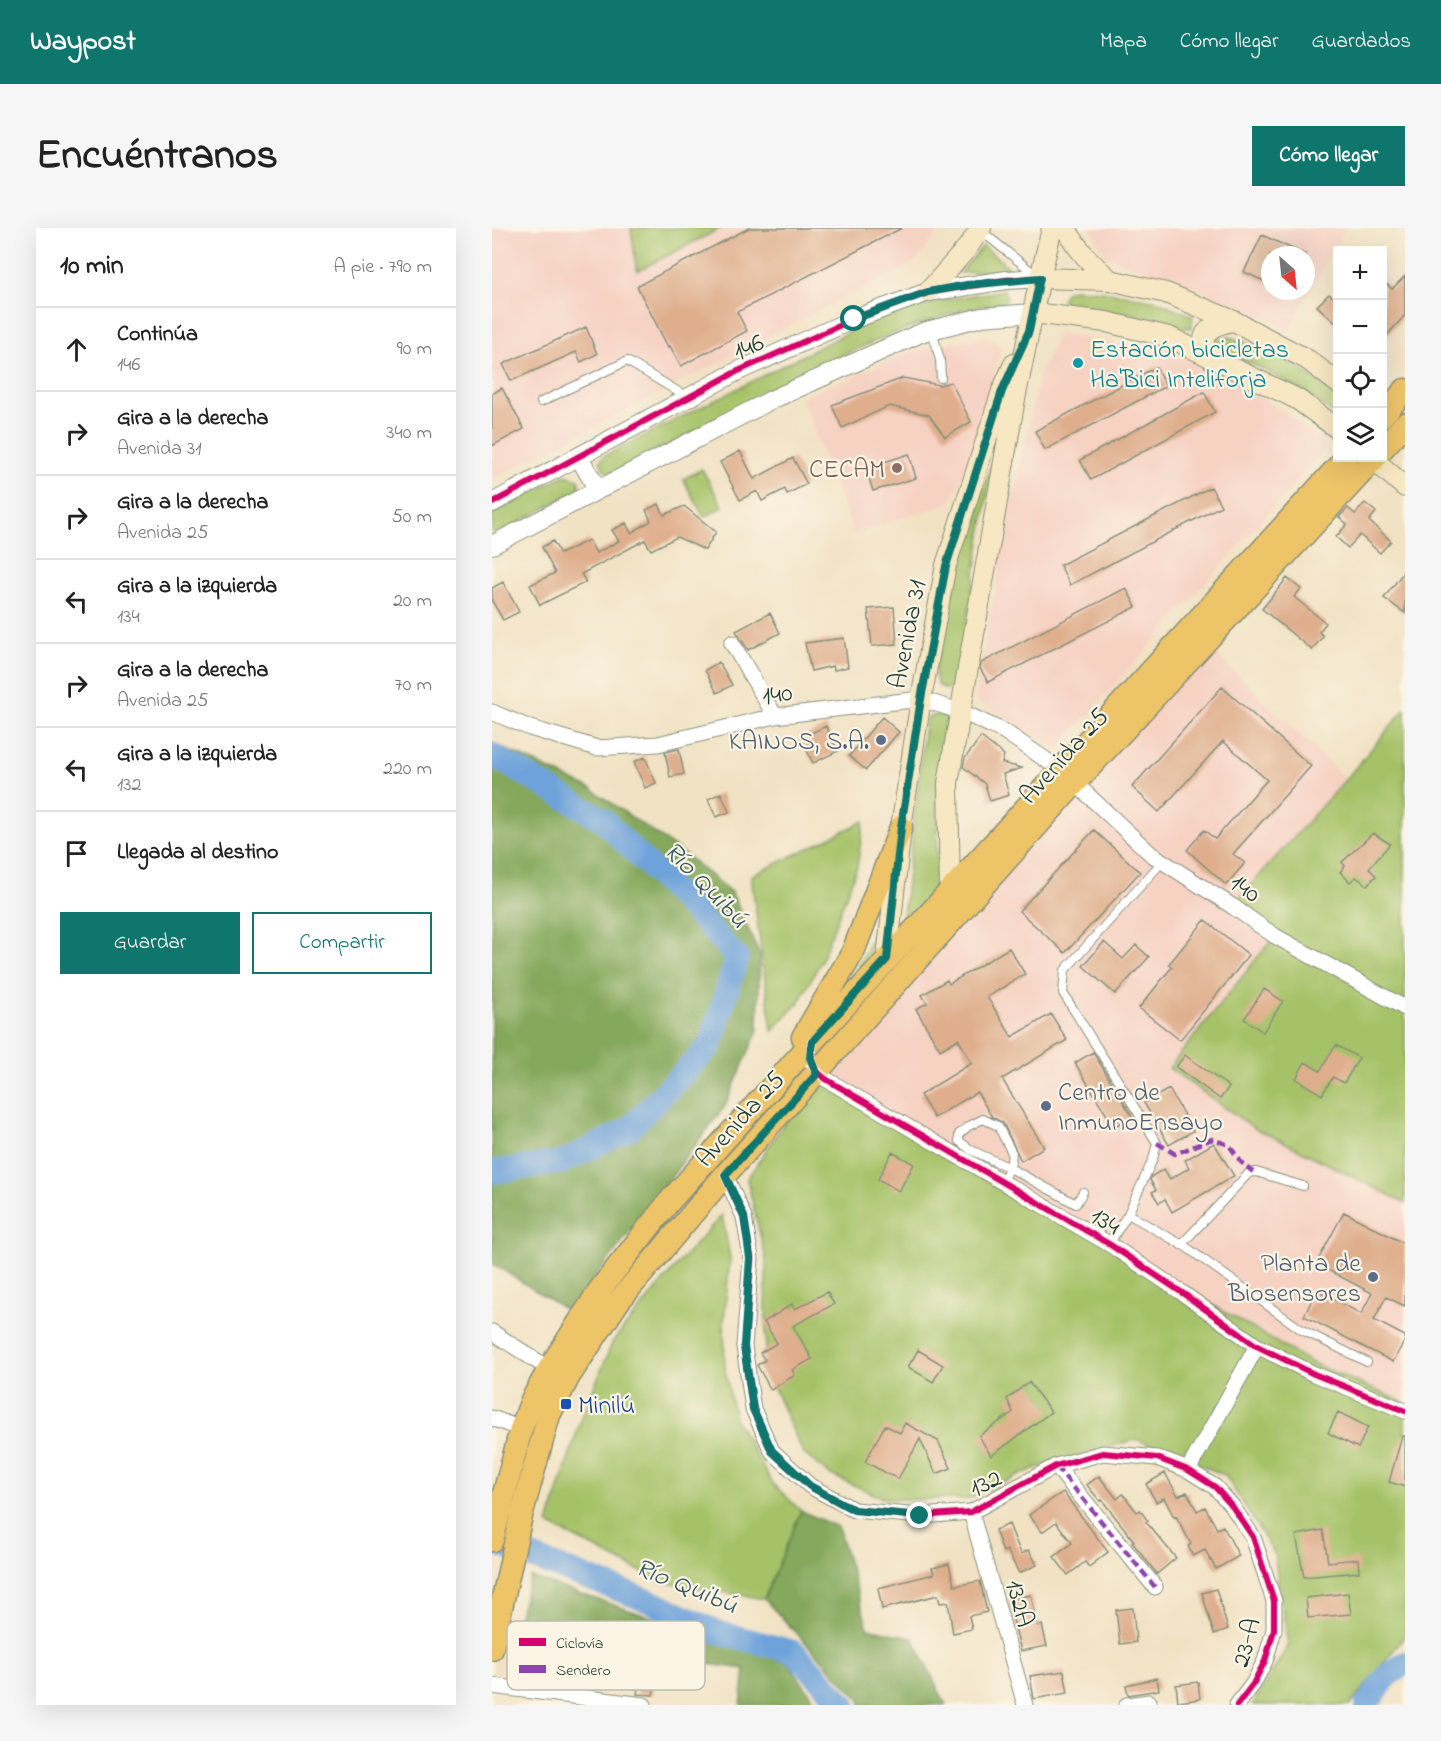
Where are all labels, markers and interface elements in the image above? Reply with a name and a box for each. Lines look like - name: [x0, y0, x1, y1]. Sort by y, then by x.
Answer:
- text: Waypost: [30, 22, 136, 63]
- text: Mapa: [1100, 27, 1147, 57]
- text: Cómo llegar: [1180, 27, 1278, 57]
- text: Guardados: [1311, 27, 1411, 57]
- text: Encuéntranos: [36, 126, 278, 187]
- button: Cómo llegar: [1252, 126, 1405, 186]
- north arrow: [1261, 246, 1315, 300]
- map controls: [1333, 246, 1387, 462]
- button: +: [1333, 246, 1387, 300]
- text: 10 min: [60, 248, 124, 286]
- text: A pie · 790 m: [334, 253, 432, 282]
- button: −: [1333, 300, 1387, 354]
- route start: [840, 305, 866, 331]
- text: Continúa: [117, 319, 198, 351]
- street label: 146: [727, 325, 771, 372]
- place label: Estación bicicletas Ha'Bici Inteliforja: [1090, 332, 1289, 400]
- icon: ahead: [60, 333, 93, 366]
- text: 90 m: [397, 335, 432, 364]
- text: 146: [117, 351, 140, 380]
- button: locate: [1333, 354, 1387, 408]
- marker: Estación bicicletas Ha'Bici Inteliforja: [1071, 356, 1085, 370]
- text: Gira a la derecha: [117, 403, 268, 435]
- button: layers: [1333, 408, 1387, 462]
- icon: right: [60, 417, 93, 450]
- text: 340 m: [386, 419, 432, 448]
- text: Avenida 31: [117, 435, 202, 464]
- place label: CECAM: [809, 452, 885, 490]
- marker: CECAM: [890, 461, 904, 475]
- text: Gira a la derecha: [117, 487, 268, 519]
- icon: right: [60, 501, 93, 534]
- text: 50 m: [391, 503, 432, 532]
- text: Avenida 25: [117, 519, 208, 548]
- text: Gira a la izquierda: [117, 571, 277, 603]
- street label: Avenida 31: [880, 577, 938, 692]
- icon: left: [60, 585, 93, 618]
- text: 20 m: [393, 587, 432, 616]
- text: 134: [117, 603, 140, 632]
- text: Gira a la derecha: [117, 655, 268, 687]
- icon: right: [60, 669, 93, 702]
- text: 70 m: [395, 671, 432, 700]
- street label: 140: [760, 675, 795, 717]
- text: Avenida 25: [117, 687, 208, 716]
- street label: Avenida 25: [1011, 700, 1119, 814]
- place label: KAINOS, S.A.: [729, 724, 869, 762]
- marker: KAINOS, S.A.: [874, 733, 888, 747]
- text: Gira a la izquierda: [117, 739, 277, 771]
- icon: left: [60, 753, 93, 786]
- text: 220 m: [383, 755, 432, 784]
- text: 132: [117, 771, 142, 800]
- water label: Río Quibú: [654, 833, 757, 938]
- icon: arrive: [60, 837, 93, 870]
- text: Llegada al destino: [117, 837, 278, 869]
- street label: 140: [1221, 865, 1267, 914]
- button: Guardar: [60, 912, 240, 974]
- button: Compartir: [252, 912, 432, 974]
- street label: Avenida 25: [687, 1063, 795, 1177]
- place label: Centro de InmunoEnsayo: [1058, 1075, 1223, 1143]
- marker: Centro de InmunoEnsayo: [1039, 1099, 1053, 1113]
- street label: 134: [1082, 1199, 1127, 1247]
- place label: Planta de Biosensores: [1227, 1246, 1361, 1314]
- marker: Planta de Biosensores: [1366, 1270, 1380, 1284]
- place label: Minilú: [578, 1388, 635, 1426]
- marker: Minilú: [559, 1397, 573, 1411]
- street label: 132: [964, 1460, 1009, 1509]
- route end: [906, 1502, 932, 1528]
- water label: Río Quibú: [629, 1549, 743, 1626]
- street label: 132A: [994, 1576, 1043, 1632]
- street label: 23-A: [1223, 1614, 1273, 1672]
- legend: [507, 1621, 705, 1690]
- text: Ciclovía: [556, 1632, 603, 1656]
- text: Sendero: [556, 1659, 611, 1683]

